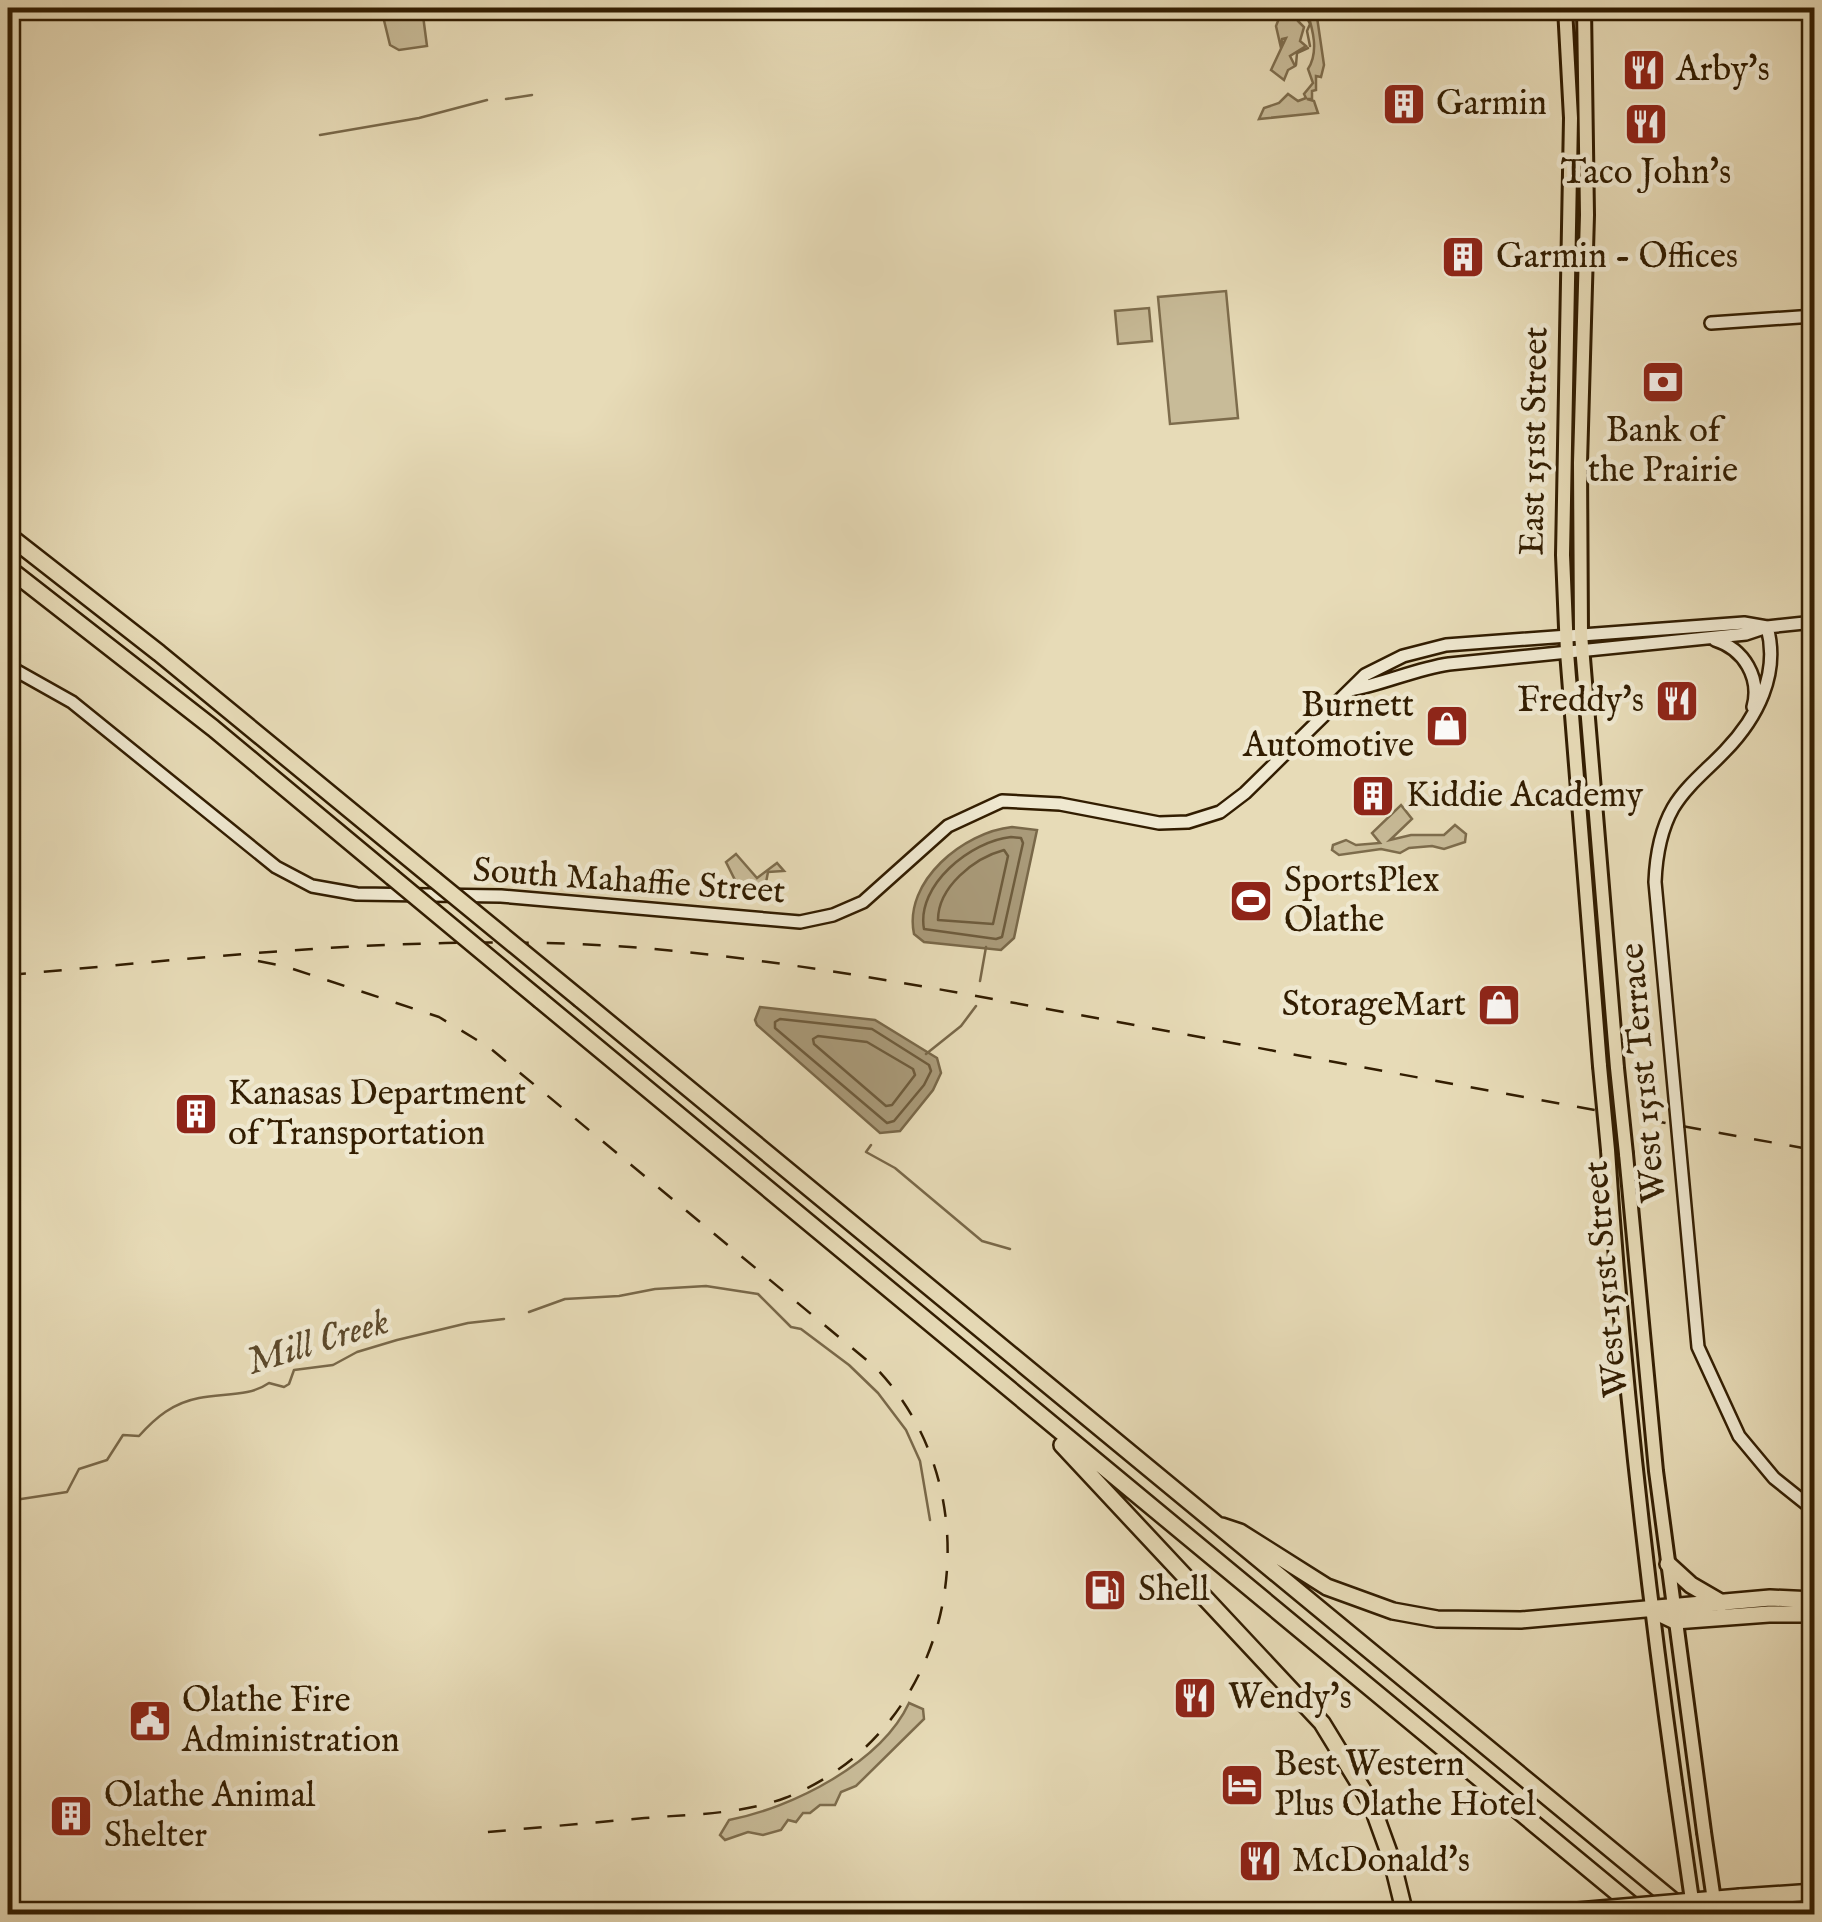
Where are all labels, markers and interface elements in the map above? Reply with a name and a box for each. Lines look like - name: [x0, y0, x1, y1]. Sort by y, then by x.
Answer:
- restaurant icon: Arby's: [1621, 47, 1667, 93]
- place label: Arby's: [1675, 48, 1770, 93]
- building icon: Garmin: [1381, 81, 1427, 127]
- place label: Garmin: [1436, 82, 1547, 127]
- restaurant icon: Taco John's: [1623, 101, 1669, 147]
- place label: Taco John's: [1561, 151, 1731, 196]
- building icon: Garmin - Offices: [1440, 234, 1486, 280]
- place label: Garmin - Offices: [1496, 235, 1738, 280]
- street label: East 151st Street: [1511, 326, 1559, 556]
- bank icon: Bank of the Prairie: [1640, 359, 1686, 405]
- place label: Bank of the Prairie: [1588, 409, 1738, 494]
- restaurant icon: Freddy's: [1654, 678, 1700, 724]
- place label: Freddy's: [1517, 679, 1644, 724]
- place label: Burnett Automotive: [1242, 684, 1414, 769]
- shop icon: Burnett Automotive: [1424, 703, 1470, 749]
- building icon: Kiddie Academy: [1350, 773, 1396, 819]
- place label: Kiddie Academy: [1406, 774, 1644, 819]
- street label: South Mahaffie Street: [471, 849, 787, 915]
- place label: SportsPlex Olathe: [1284, 859, 1440, 944]
- sports icon: SportsPlex Olathe: [1228, 878, 1274, 924]
- street label: West 151st Terrace: [1610, 941, 1678, 1205]
- shop icon: StorageMart: [1476, 982, 1522, 1028]
- place label: StorageMart: [1282, 983, 1466, 1028]
- place label: Kanasas Department of Transportation: [228, 1072, 526, 1157]
- building icon: Kanasas Department of Transportation: [173, 1091, 219, 1137]
- street label: West 151st Street: [1574, 1159, 1640, 1399]
- water label: Mill Creek: [241, 1299, 395, 1387]
- fuel station icon: Shell: [1082, 1567, 1128, 1613]
- place label: Shell: [1138, 1568, 1210, 1613]
- restaurant icon: Wendy's: [1172, 1675, 1218, 1721]
- place label: Wendy's: [1228, 1676, 1352, 1721]
- place label: Olathe Fire Administration: [181, 1679, 400, 1764]
- public building icon: Olathe Fire Administration: [127, 1698, 173, 1744]
- place label: Best Western Plus Olathe Hotel: [1274, 1743, 1536, 1828]
- hotel icon: Best Western Plus Olathe Hotel: [1219, 1762, 1265, 1808]
- place label: Olathe Animal Shelter: [104, 1774, 316, 1859]
- building icon: Olathe Animal Shelter: [48, 1793, 94, 1839]
- restaurant icon: McDonald's: [1237, 1838, 1283, 1884]
- place label: McDonald's: [1292, 1839, 1470, 1884]

